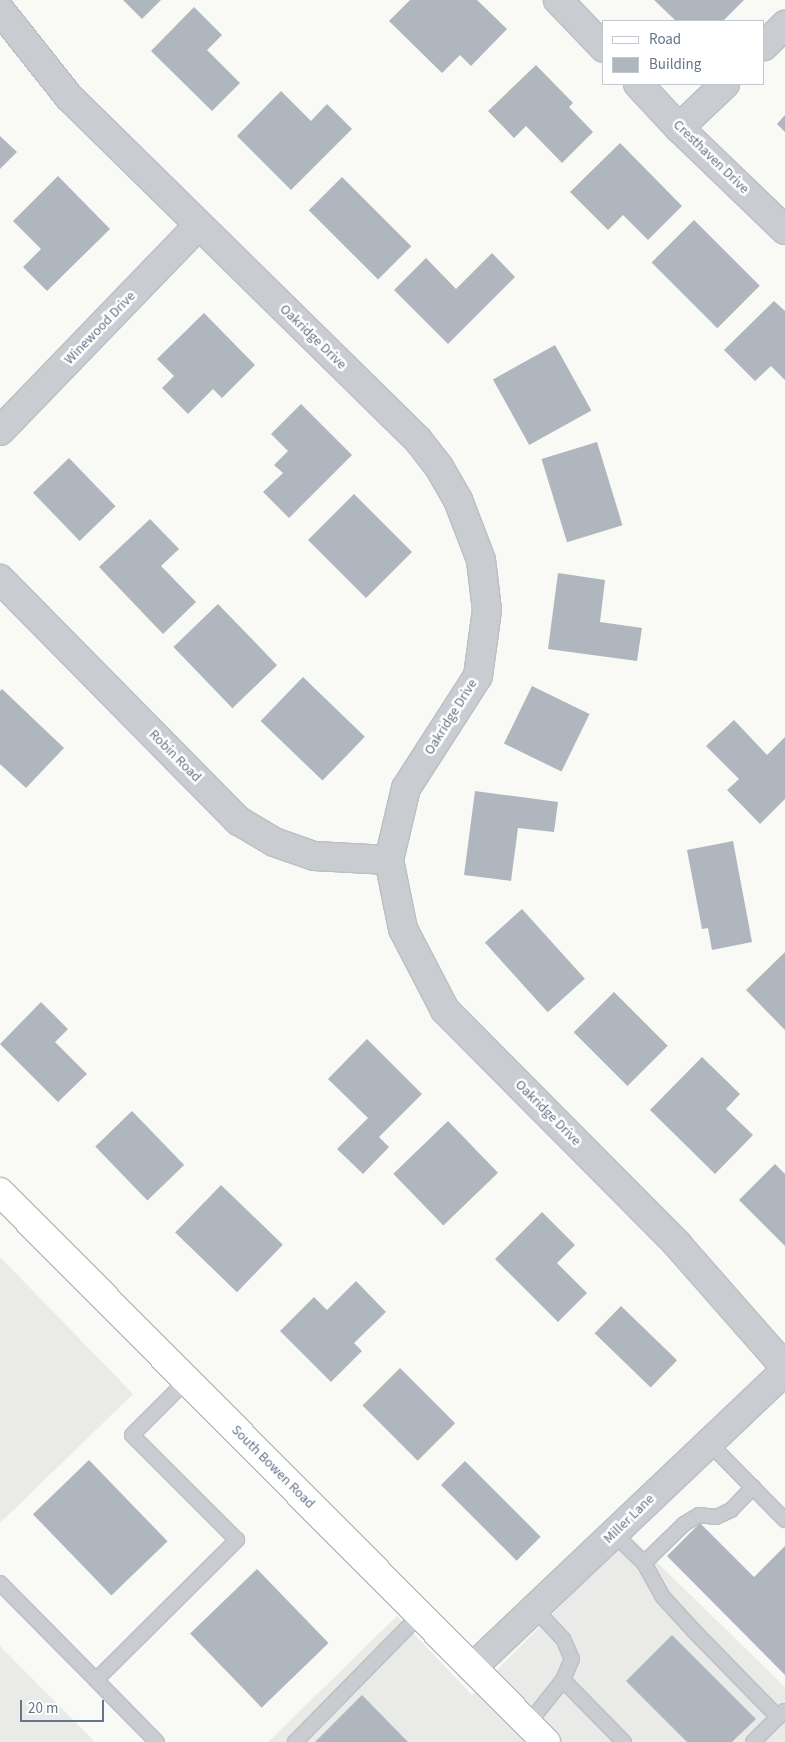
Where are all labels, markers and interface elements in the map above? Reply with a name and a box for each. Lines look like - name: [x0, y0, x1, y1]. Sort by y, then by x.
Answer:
- legend: [602, 20, 765, 85]
- text: Road: [649, 29, 681, 50]
- text: Building: [649, 54, 701, 75]
- street label: Cresthaven Drive: [670, 117, 752, 197]
- street label: Winewood Drive: [61, 288, 139, 368]
- street label: Oakridge Drive: [276, 301, 350, 373]
- street label: Oakridge Drive: [421, 676, 481, 758]
- street label: Robin Road: [145, 726, 205, 786]
- street label: Oakridge Drive: [512, 1077, 584, 1149]
- street label: South Bowen Road: [228, 1422, 318, 1512]
- street label: Miller Lane: [600, 1491, 658, 1547]
- scale bar: [22, 1690, 106, 1722]
- text: 20 m: [28, 1698, 58, 1719]

